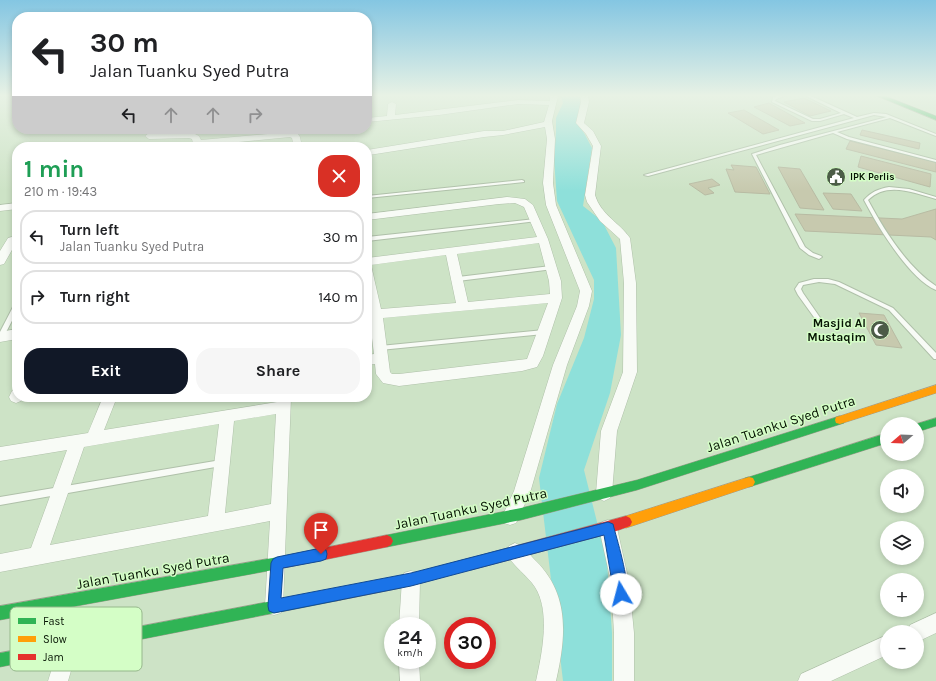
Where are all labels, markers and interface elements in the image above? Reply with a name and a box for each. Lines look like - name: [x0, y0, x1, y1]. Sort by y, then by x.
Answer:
- text: 30 m: [90, 26, 159, 59]
- icon: left: [24, 28, 76, 80]
- text: Jalan Tuanku Syed Putra: [90, 60, 290, 82]
- icon: left: [118, 104, 140, 126]
- icon: ahead: [160, 104, 182, 126]
- icon: ahead: [202, 104, 224, 126]
- icon: right: [244, 104, 266, 126]
- text: 1 min: [24, 155, 84, 183]
- button: close: [318, 155, 360, 197]
- public building icon: IPK Perlis: [825, 166, 847, 188]
- place label: IPK Perlis: [850, 171, 895, 183]
- text: 210 m · 19:43: [24, 184, 97, 199]
- text: Turn left: [60, 221, 119, 239]
- icon: left: [26, 226, 48, 248]
- text: 30 m: [323, 228, 358, 246]
- text: Jalan Tuanku Syed Putra: [60, 239, 204, 254]
- icon: right: [26, 286, 48, 308]
- text: Turn right: [60, 288, 130, 306]
- text: 140 m: [318, 288, 358, 306]
- place label: Masjid Al Mustaqim: [807, 316, 866, 344]
- mosque icon: Masjid Al Mustaqim: [869, 319, 891, 341]
- button: Exit: [24, 348, 188, 394]
- button: Share: [196, 348, 360, 394]
- street label: Jalan Tuanku Syed Putra: [705, 392, 857, 456]
- north arrow: [880, 417, 924, 461]
- map controls: [880, 417, 924, 669]
- button: sound: [880, 469, 924, 513]
- street label: Jalan Tuanku Syed Putra: [393, 485, 549, 533]
- pin: [304, 513, 338, 554]
- icon: arrive: [310, 519, 332, 541]
- button: layers: [880, 521, 924, 565]
- street label: Jalan Tuanku Syed Putra: [75, 549, 231, 593]
- position arrow: [600, 573, 642, 615]
- button: +: [880, 573, 924, 617]
- legend: [10, 607, 142, 671]
- text: Fast: [43, 615, 64, 628]
- speed limit sign: 30: [444, 617, 496, 669]
- button: −: [880, 625, 924, 669]
- text: 24: [398, 626, 422, 649]
- text: Slow: [43, 633, 67, 646]
- text: km/h: [397, 647, 423, 659]
- text: Jam: [43, 651, 64, 664]

